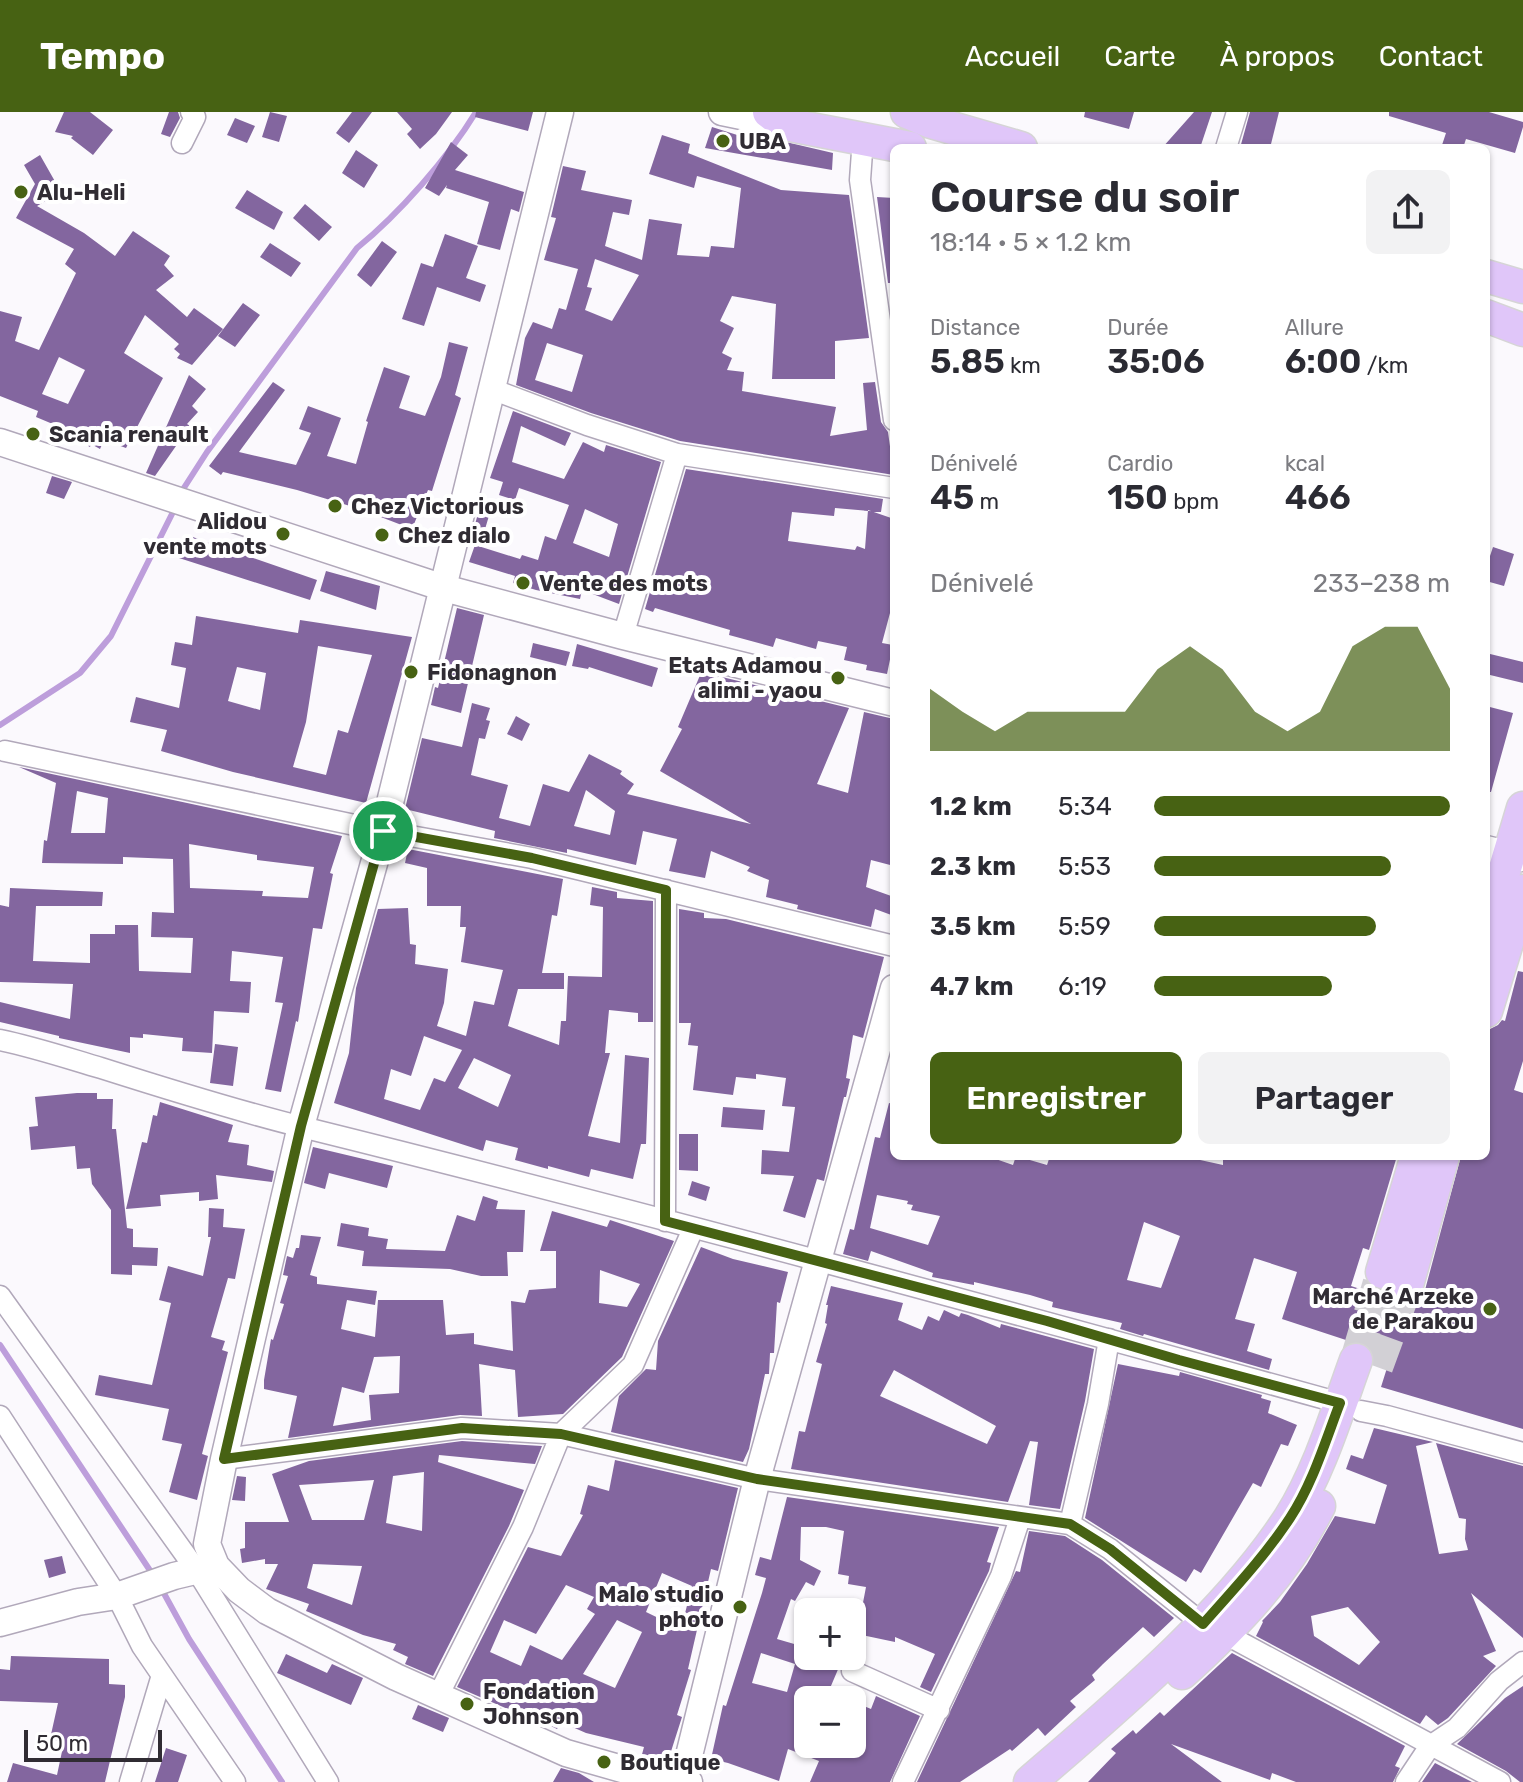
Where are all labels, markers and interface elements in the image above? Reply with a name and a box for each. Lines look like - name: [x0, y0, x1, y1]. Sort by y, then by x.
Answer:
- text: Tempo: [40, 33, 165, 79]
- text: Accueil: [965, 40, 1060, 73]
- text: Carte: [1104, 40, 1176, 73]
- text: À propos: [1220, 40, 1335, 73]
- text: Contact: [1379, 40, 1483, 73]
- place label: UBA: [739, 128, 786, 155]
- marker: UBA: [714, 132, 732, 150]
- button: share: [1366, 170, 1450, 254]
- text: Course du soir: [930, 171, 1240, 223]
- place label: Alu-Heli: [37, 179, 126, 206]
- marker: Alu-Heli: [12, 183, 30, 201]
- text: 18:14 · 5 × 1.2 km: [930, 227, 1131, 258]
- text: Distance: [930, 314, 1020, 341]
- text: Durée: [1107, 314, 1169, 341]
- text: Allure: [1285, 314, 1344, 341]
- text: 5.85: [930, 341, 1005, 382]
- text: 35:06: [1107, 341, 1205, 382]
- text: 6:00: [1285, 341, 1361, 382]
- text: km: [1005, 352, 1041, 379]
- text: /km: [1361, 352, 1408, 379]
- place label: Scania renault: [49, 421, 208, 448]
- marker: Scania renault: [24, 425, 42, 443]
- text: Dénivelé: [930, 450, 1018, 477]
- text: Cardio: [1107, 450, 1173, 477]
- text: kcal: [1285, 450, 1325, 477]
- text: 45: [930, 477, 974, 518]
- text: 150: [1107, 477, 1168, 518]
- text: 466: [1285, 477, 1351, 518]
- text: m: [974, 488, 999, 515]
- text: bpm: [1168, 488, 1219, 515]
- place label: Chez Victorious: [351, 493, 524, 520]
- marker: Chez Victorious: [326, 497, 344, 515]
- place label: Alidou vente mots: [143, 508, 267, 560]
- place label: Chez dialo: [398, 522, 511, 549]
- marker: Alidou vente mots: [274, 525, 292, 543]
- marker: Chez dialo: [373, 526, 391, 544]
- text: Dénivelé: [930, 568, 1034, 599]
- text: 233–238 m: [1313, 568, 1450, 599]
- place label: Vente des mots: [539, 570, 708, 597]
- marker: Vente des mots: [514, 574, 532, 592]
- place label: Etats Adamou alimi - yaou: [668, 652, 822, 704]
- place label: Fidonagnon: [427, 659, 557, 686]
- marker: Fidonagnon: [402, 663, 420, 681]
- marker: Etats Adamou alimi - yaou: [829, 669, 847, 687]
- text: 1.2 km: [930, 791, 1012, 822]
- text: 5:34: [1058, 791, 1112, 822]
- pin: [349, 797, 417, 865]
- icon: arrive: [361, 809, 405, 853]
- text: 2.3 km: [930, 851, 1016, 882]
- text: 5:53: [1058, 851, 1111, 882]
- text: 3.5 km: [930, 911, 1016, 942]
- text: 5:59: [1058, 911, 1111, 942]
- text: 4.7 km: [930, 971, 1014, 1002]
- text: 6:19: [1058, 971, 1107, 1002]
- button: Enregistrer: [930, 1052, 1182, 1144]
- button: Partager: [1198, 1052, 1450, 1144]
- place label: Marché Arzeke de Parakou: [1312, 1283, 1474, 1335]
- marker: Marché Arzeke de Parakou: [1481, 1300, 1499, 1318]
- place label: Malo studio photo: [598, 1581, 724, 1633]
- marker: Malo studio photo: [731, 1598, 749, 1616]
- map controls: [794, 1598, 866, 1758]
- button: +: [794, 1598, 866, 1670]
- place label: Fondation Johnson: [483, 1678, 595, 1730]
- button: −: [794, 1686, 866, 1758]
- marker: Fondation Johnson: [458, 1695, 476, 1713]
- scale bar: [24, 1726, 162, 1762]
- text: 50 m: [36, 1730, 88, 1757]
- place label: Boutique: [620, 1749, 721, 1776]
- marker: Boutique: [595, 1753, 613, 1771]

